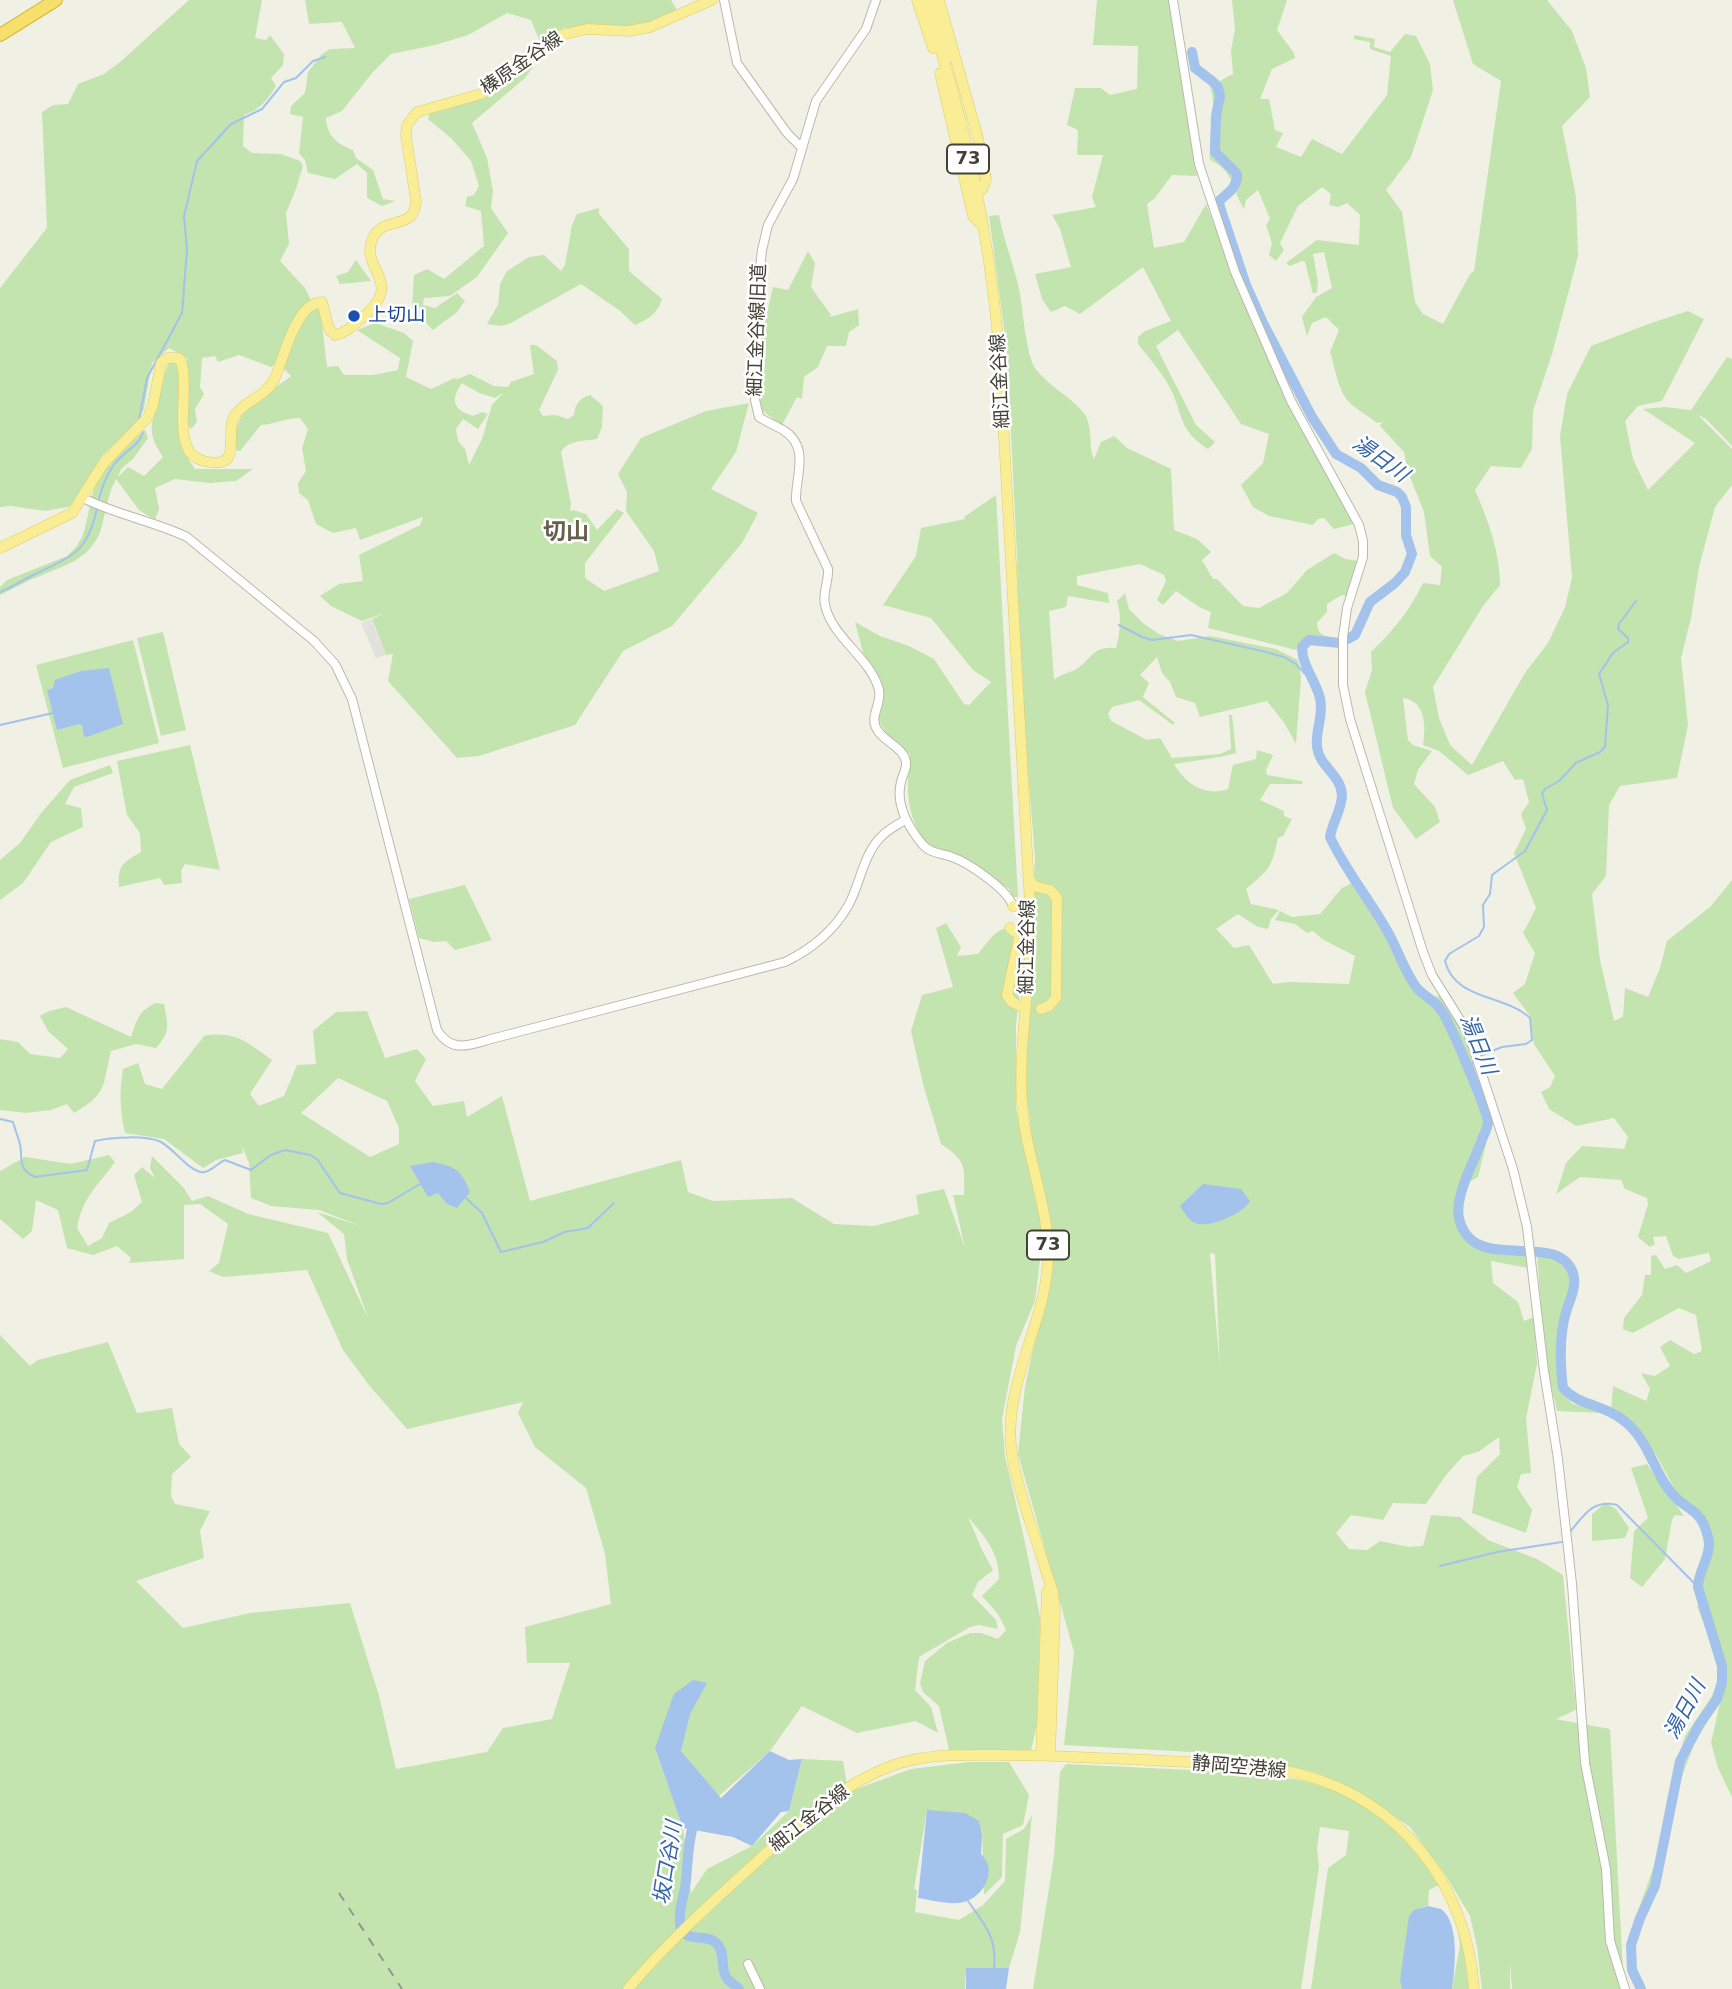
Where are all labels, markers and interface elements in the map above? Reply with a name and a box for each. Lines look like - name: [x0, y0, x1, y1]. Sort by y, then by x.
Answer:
- street label: 榛原金谷線: [477, 27, 567, 101]
- road number: 73: [947, 144, 989, 174]
- street label: 細江金谷線旧道: [744, 263, 772, 397]
- place label: 上切山: [368, 305, 425, 327]
- marker: 上切山: [346, 308, 362, 324]
- street label: 細江金谷線: [987, 333, 1015, 429]
- water label: 湯日川: [1347, 431, 1413, 489]
- district label: 切山: [543, 519, 589, 547]
- street label: 細江金谷線: [1016, 899, 1040, 995]
- water label: 湯日川: [1454, 1011, 1500, 1079]
- road number: 73: [1027, 1230, 1069, 1260]
- water label: 湯日川: [1660, 1676, 1712, 1744]
- street label: 静岡空港線: [1191, 1753, 1287, 1783]
- street label: 細江金谷線: [766, 1781, 854, 1857]
- water label: 坂口谷川: [650, 1820, 688, 1906]

